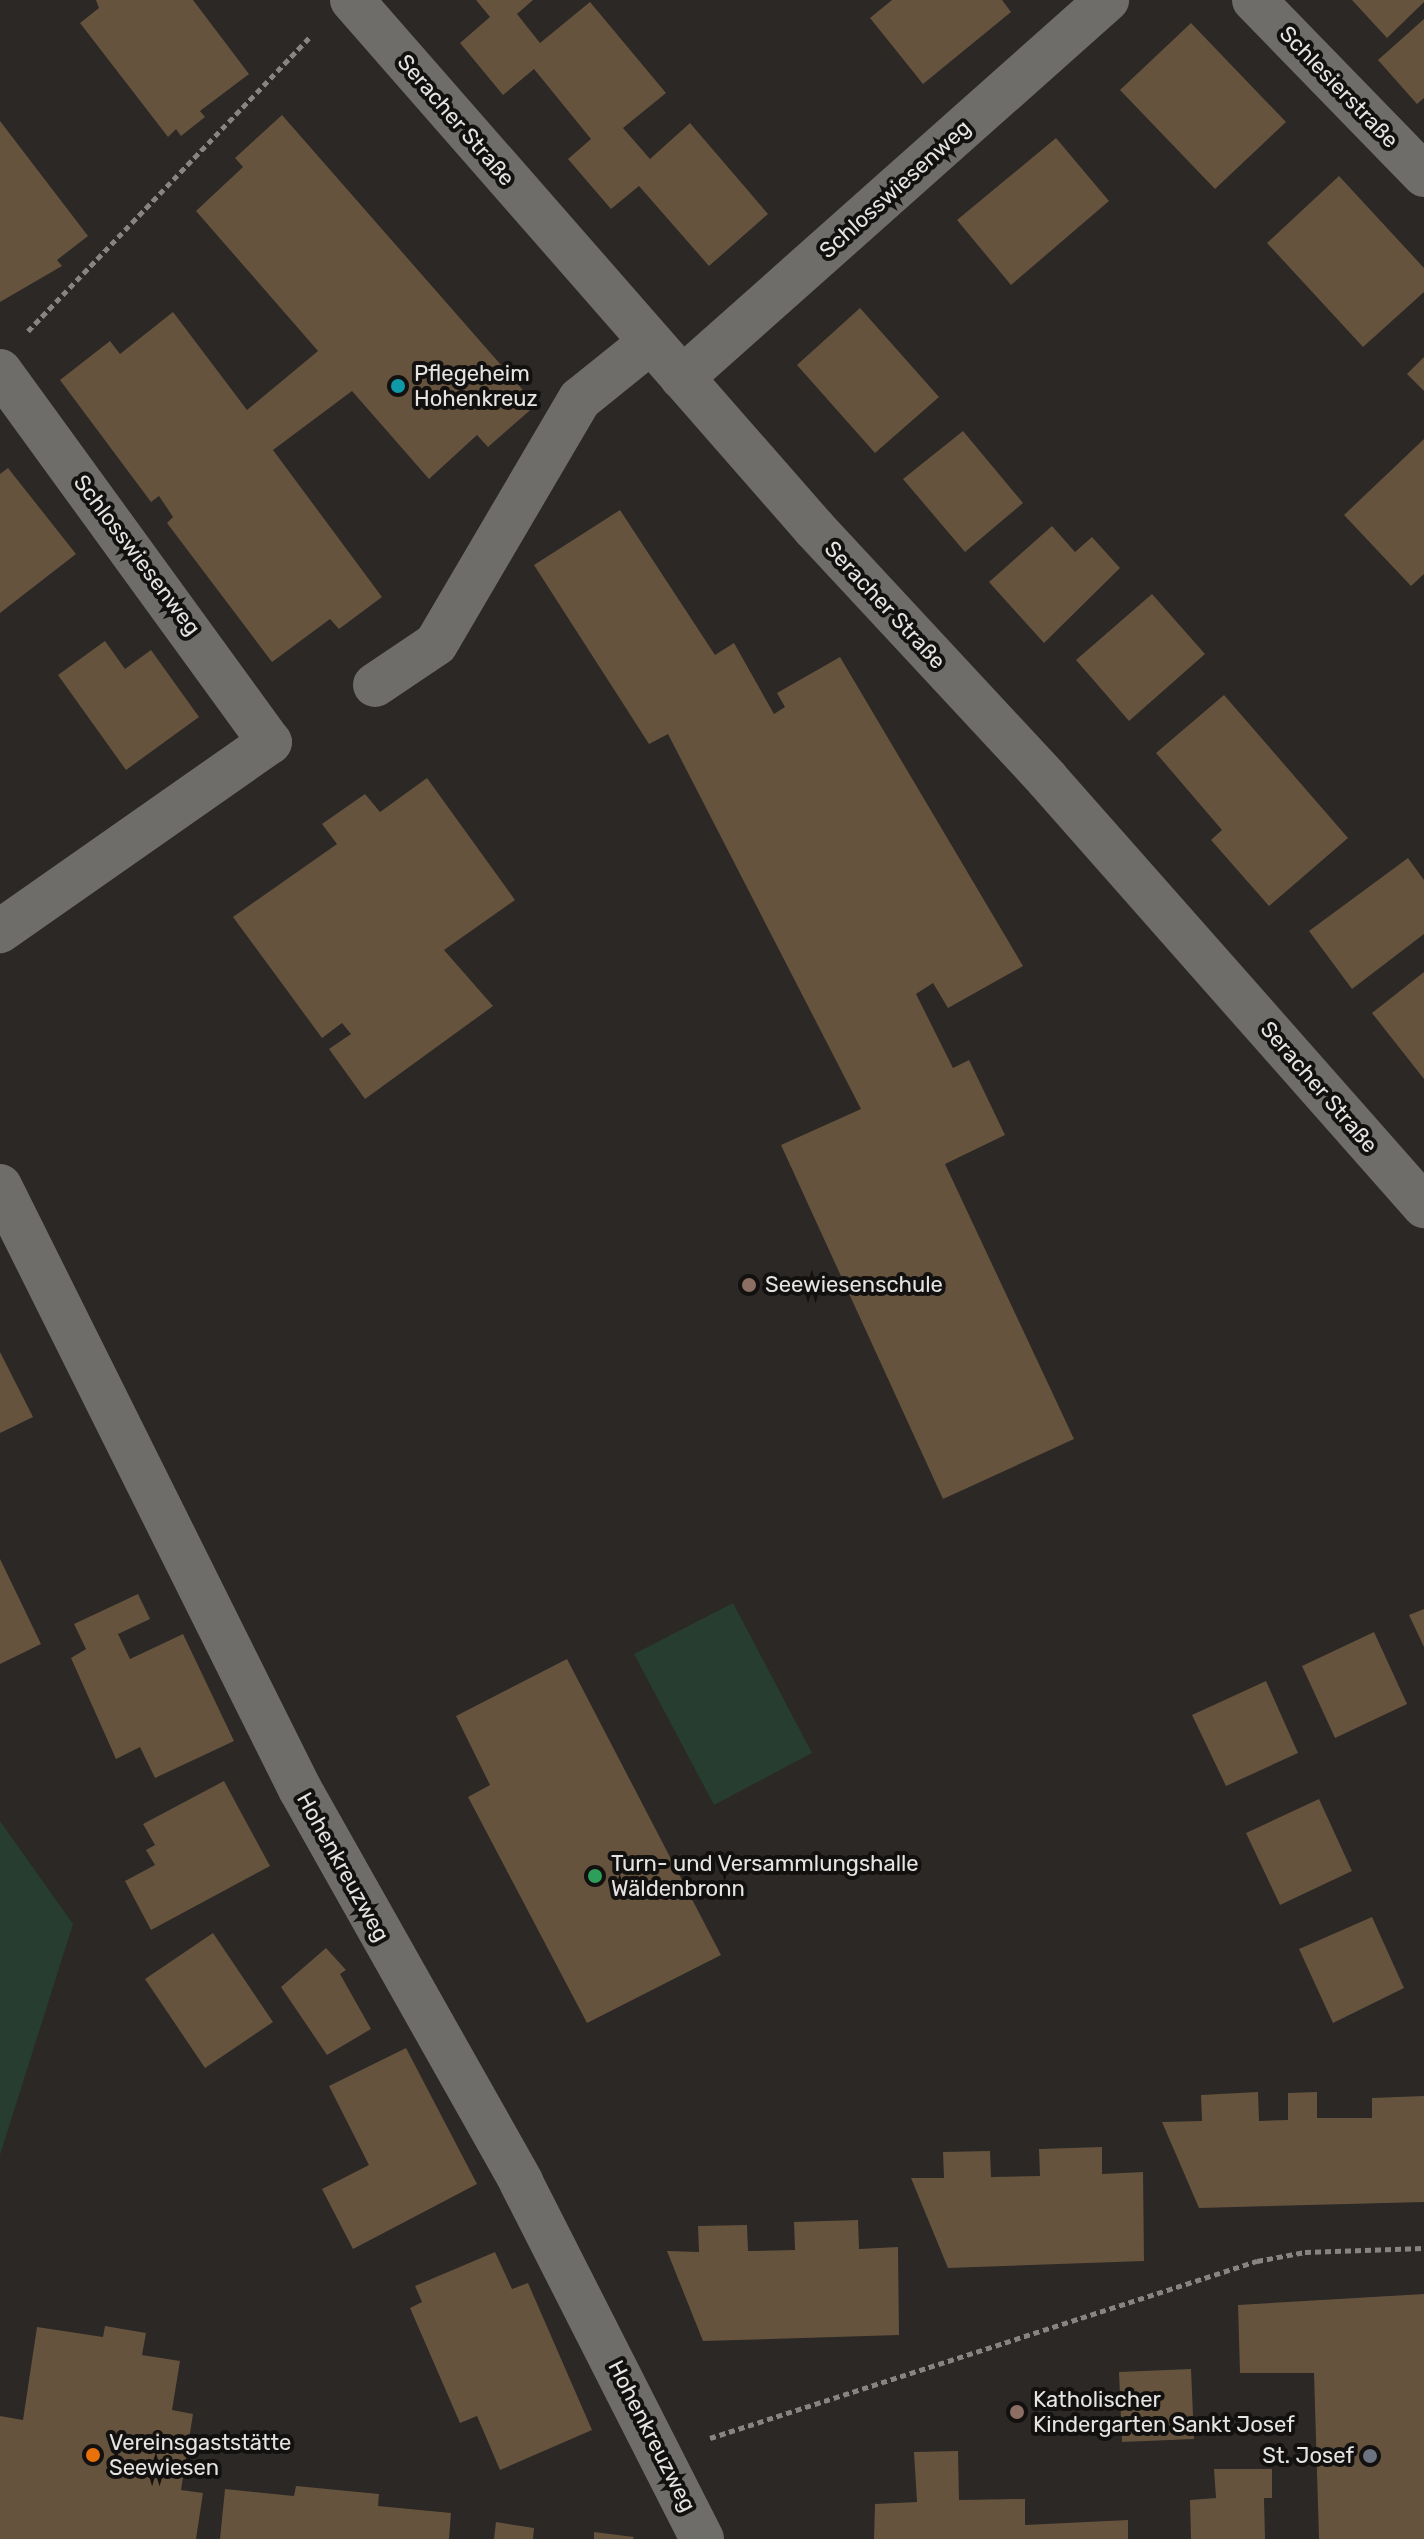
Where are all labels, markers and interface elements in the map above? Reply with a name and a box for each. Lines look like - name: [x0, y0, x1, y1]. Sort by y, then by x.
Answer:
- street label: Schlesierstraße: [1274, 20, 1404, 154]
- street label: Seracher Straße: [392, 49, 520, 191]
- street label: Schlosswiesenweg: [814, 114, 976, 264]
- place label: Pflegeheim Hohenkreuz: [414, 360, 538, 412]
- marker: Pflegeheim Hohenkreuz: [389, 377, 407, 395]
- street label: Schlosswiesenweg: [68, 470, 206, 640]
- street label: Seracher Straße: [819, 535, 951, 675]
- street label: Seracher Straße: [1255, 1016, 1383, 1158]
- place label: Seewiesenschule: [765, 1272, 943, 1298]
- marker: Seewiesenschule: [740, 1276, 758, 1294]
- street label: Hohenkreuzweg: [291, 1788, 395, 1946]
- place label: Turn- und Versammlungshalle Wäldenbronn: [611, 1850, 919, 1902]
- marker: Turn- und Versammlungshalle Wäldenbronn: [586, 1867, 604, 1885]
- street label: Hohenkreuzweg: [602, 2356, 702, 2516]
- place label: Katholischer Kindergarten Sankt Josef: [1033, 2386, 1295, 2438]
- marker: Katholischer Kindergarten Sankt Josef: [1008, 2403, 1026, 2421]
- place label: Vereinsgaststätte Seewiesen: [109, 2429, 291, 2480]
- place label: St. Josef: [1262, 2443, 1354, 2469]
- marker: Vereinsgaststätte Seewiesen: [84, 2446, 102, 2464]
- marker: St. Josef: [1361, 2447, 1379, 2465]

